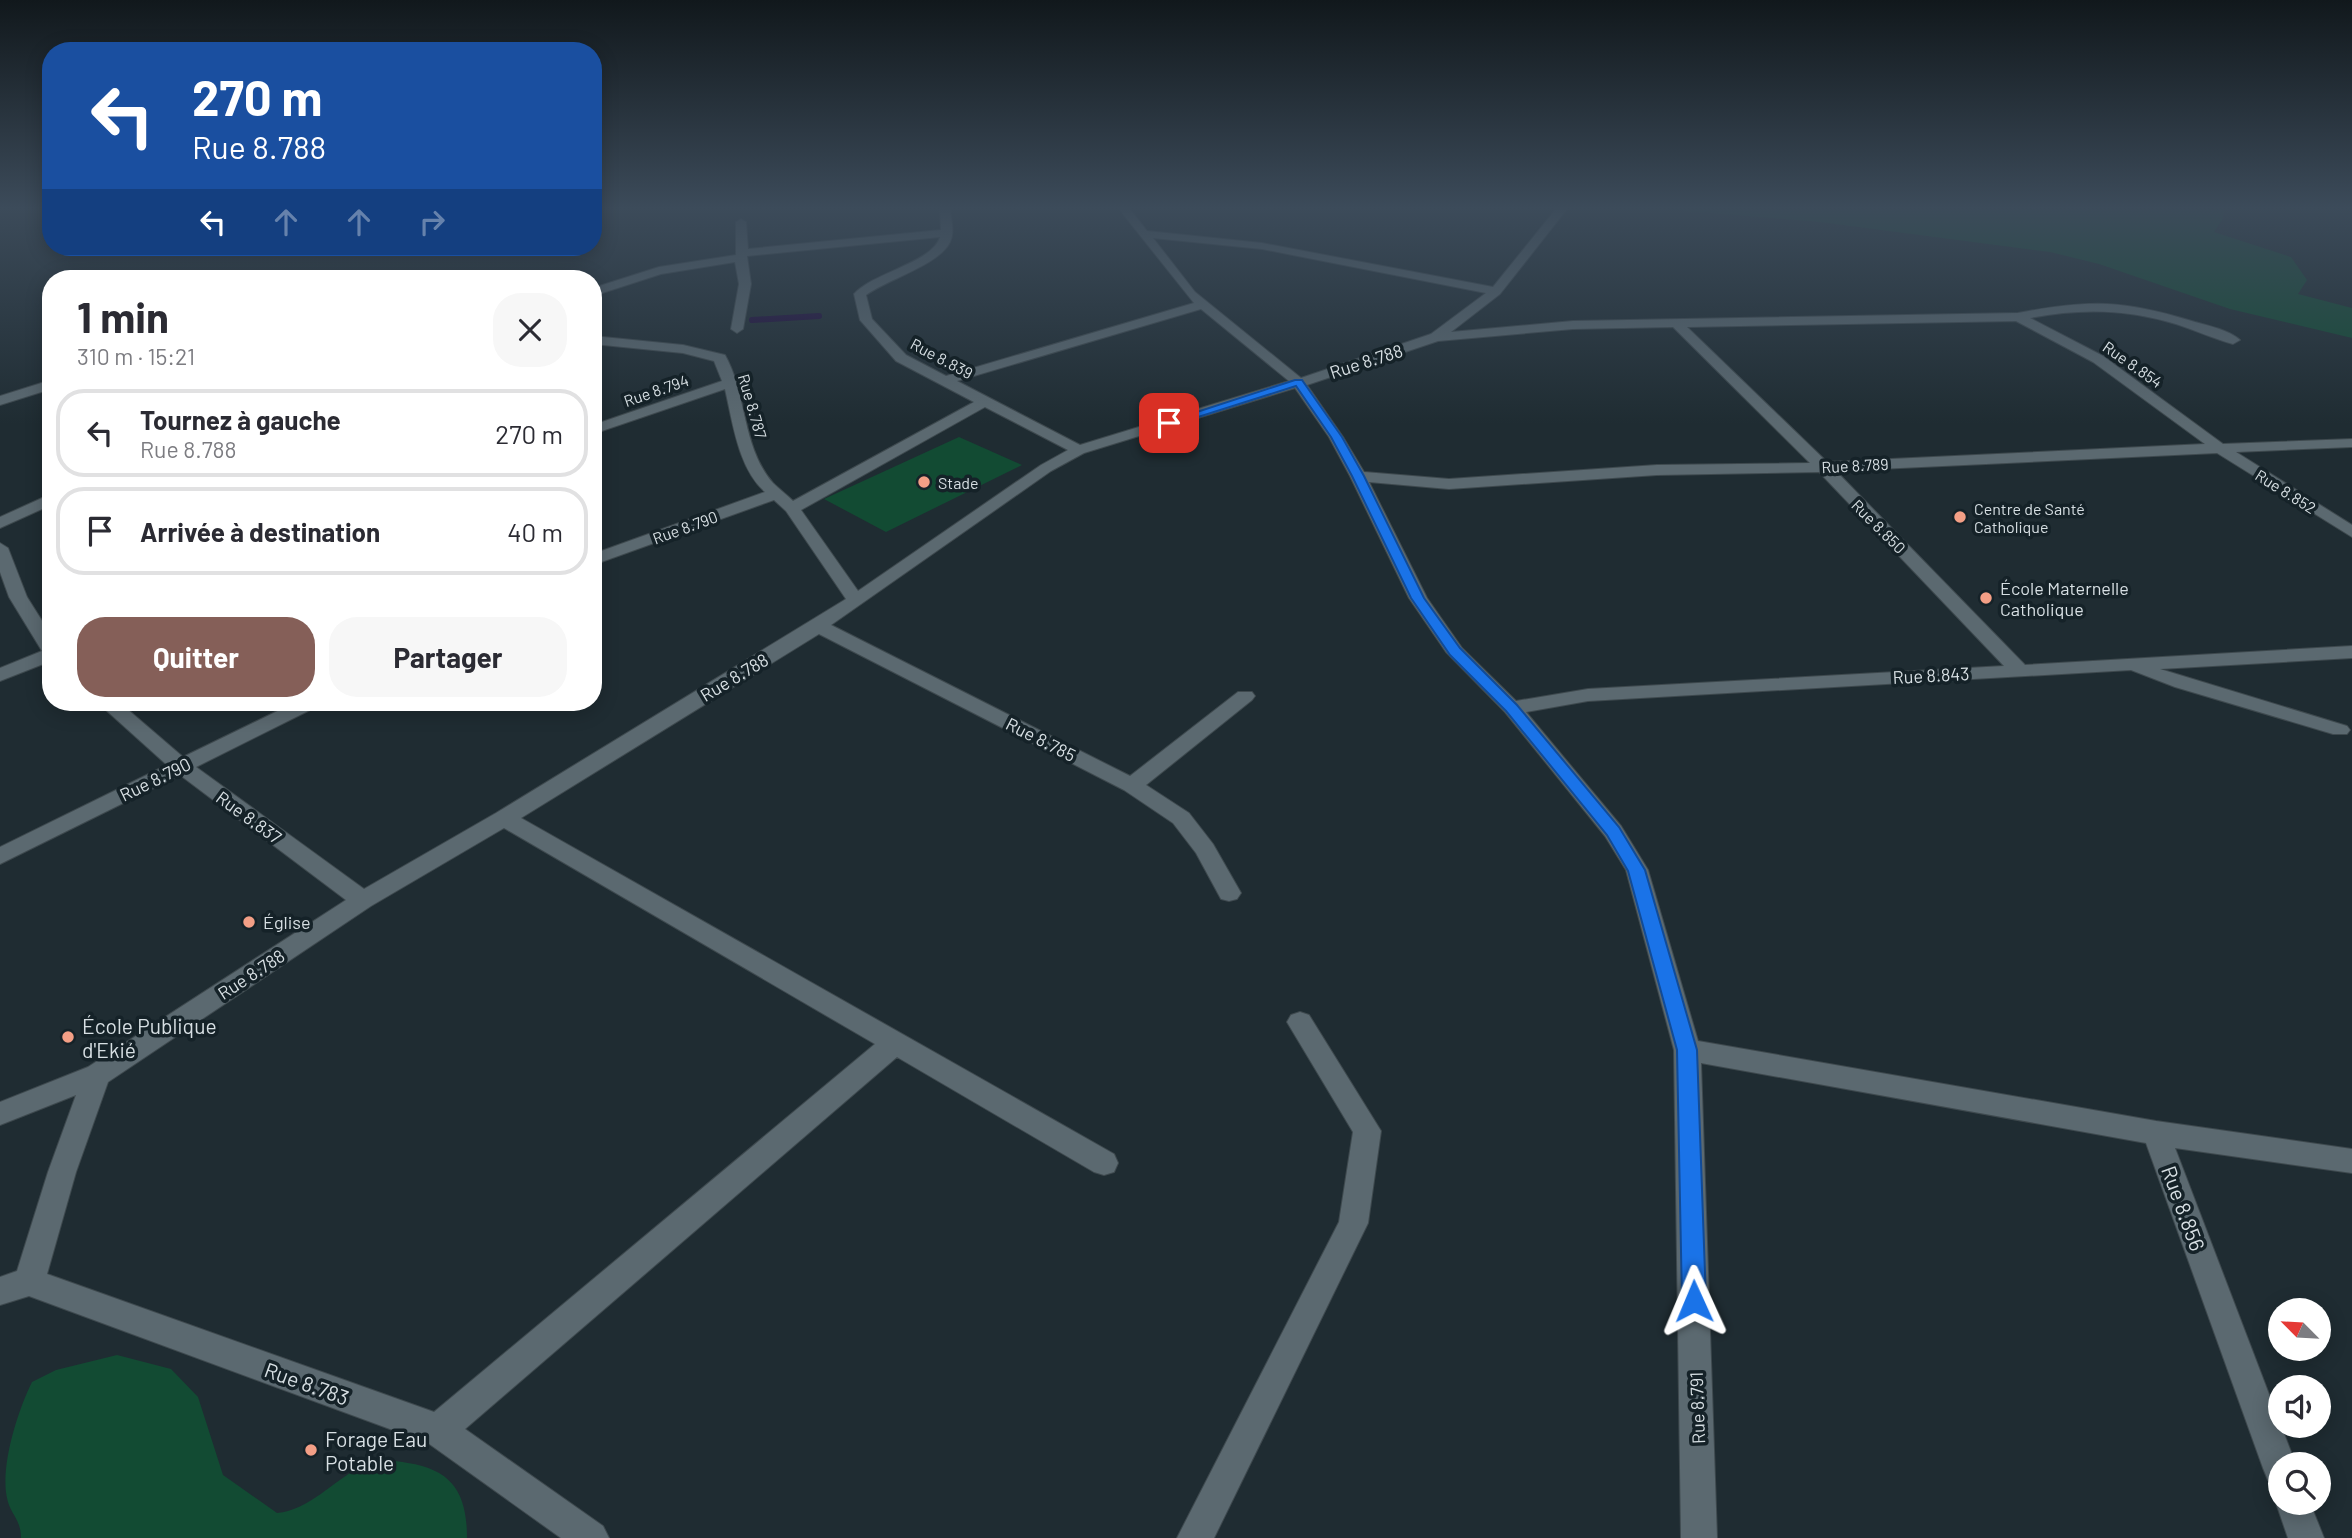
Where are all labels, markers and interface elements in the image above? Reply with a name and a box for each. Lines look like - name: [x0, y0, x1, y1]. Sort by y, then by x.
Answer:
- text: 270 m: [192, 67, 322, 126]
- icon: left: [77, 70, 168, 161]
- text: Rue 8.788: [192, 127, 326, 165]
- icon: left: [194, 203, 232, 241]
- icon: ahead: [267, 203, 305, 241]
- icon: ahead: [340, 203, 378, 241]
- icon: right: [413, 203, 451, 241]
- text: 1 min: [77, 291, 169, 341]
- button: close: [493, 293, 567, 367]
- street label: Rue 8.839: [908, 334, 976, 382]
- street label: Rue 8.854: [2100, 337, 2166, 391]
- street label: Rue 8.788: [1327, 339, 1405, 383]
- text: 310 m · 15:21: [77, 342, 195, 370]
- street label: Rue 8.794: [621, 370, 691, 410]
- street label: Rue 8.787: [735, 371, 771, 441]
- pin: [1139, 393, 1199, 453]
- text: Tournez à gauche: [140, 404, 341, 435]
- icon: arrive: [1150, 404, 1188, 442]
- icon: left: [81, 414, 119, 452]
- text: 270 m: [495, 418, 563, 449]
- text: Rue 8.788: [140, 435, 237, 463]
- street label: Rue 8.789: [1821, 454, 1889, 476]
- street label: Rue 8.852: [2252, 465, 2320, 517]
- place label: Stade: [938, 473, 979, 492]
- marker: Stade: [916, 474, 932, 490]
- street label: Rue 8.850: [1848, 495, 1910, 557]
- place label: Centre de Santé Catholique: [1974, 499, 2085, 536]
- street label: Rue 8.790: [650, 506, 720, 548]
- marker: Centre de Santé Catholique: [1952, 509, 1968, 525]
- icon: arrive: [81, 512, 119, 550]
- text: Arrivée à destination: [140, 516, 380, 547]
- text: 40 m: [507, 516, 563, 547]
- place label: École Maternelle Catholique: [2000, 577, 2129, 620]
- marker: École Maternelle Catholique: [1978, 590, 1994, 606]
- button: Quitter: [77, 617, 315, 697]
- button: Partager: [329, 617, 567, 697]
- street label: Rue 8.788: [696, 648, 772, 706]
- street label: Rue 8.843: [1892, 662, 1970, 688]
- street label: Rue 8.785: [1002, 712, 1080, 766]
- street label: Rue 8.790: [116, 752, 194, 806]
- street label: Rue 8.837: [212, 786, 286, 848]
- place label: Église: [263, 911, 311, 933]
- marker: Église: [241, 914, 257, 930]
- street label: Rue 8.788: [213, 944, 289, 1004]
- place label: École Publique d'Ekié: [82, 1013, 217, 1062]
- marker: École Publique d'Ekié: [60, 1029, 76, 1045]
- street label: Rue 8.856: [2157, 1162, 2211, 1254]
- position arrow: [1657, 1264, 1731, 1338]
- north arrow: [2268, 1298, 2331, 1362]
- map controls: [2268, 1298, 2331, 1515]
- street label: Rue 8.783: [261, 1356, 353, 1410]
- street label: Rue 8.791: [1685, 1372, 1709, 1444]
- button: sound: [2268, 1375, 2331, 1438]
- place label: Forage Eau Potable: [325, 1426, 427, 1475]
- marker: Forage Eau Potable: [303, 1442, 319, 1458]
- button: search: [2268, 1452, 2331, 1515]

